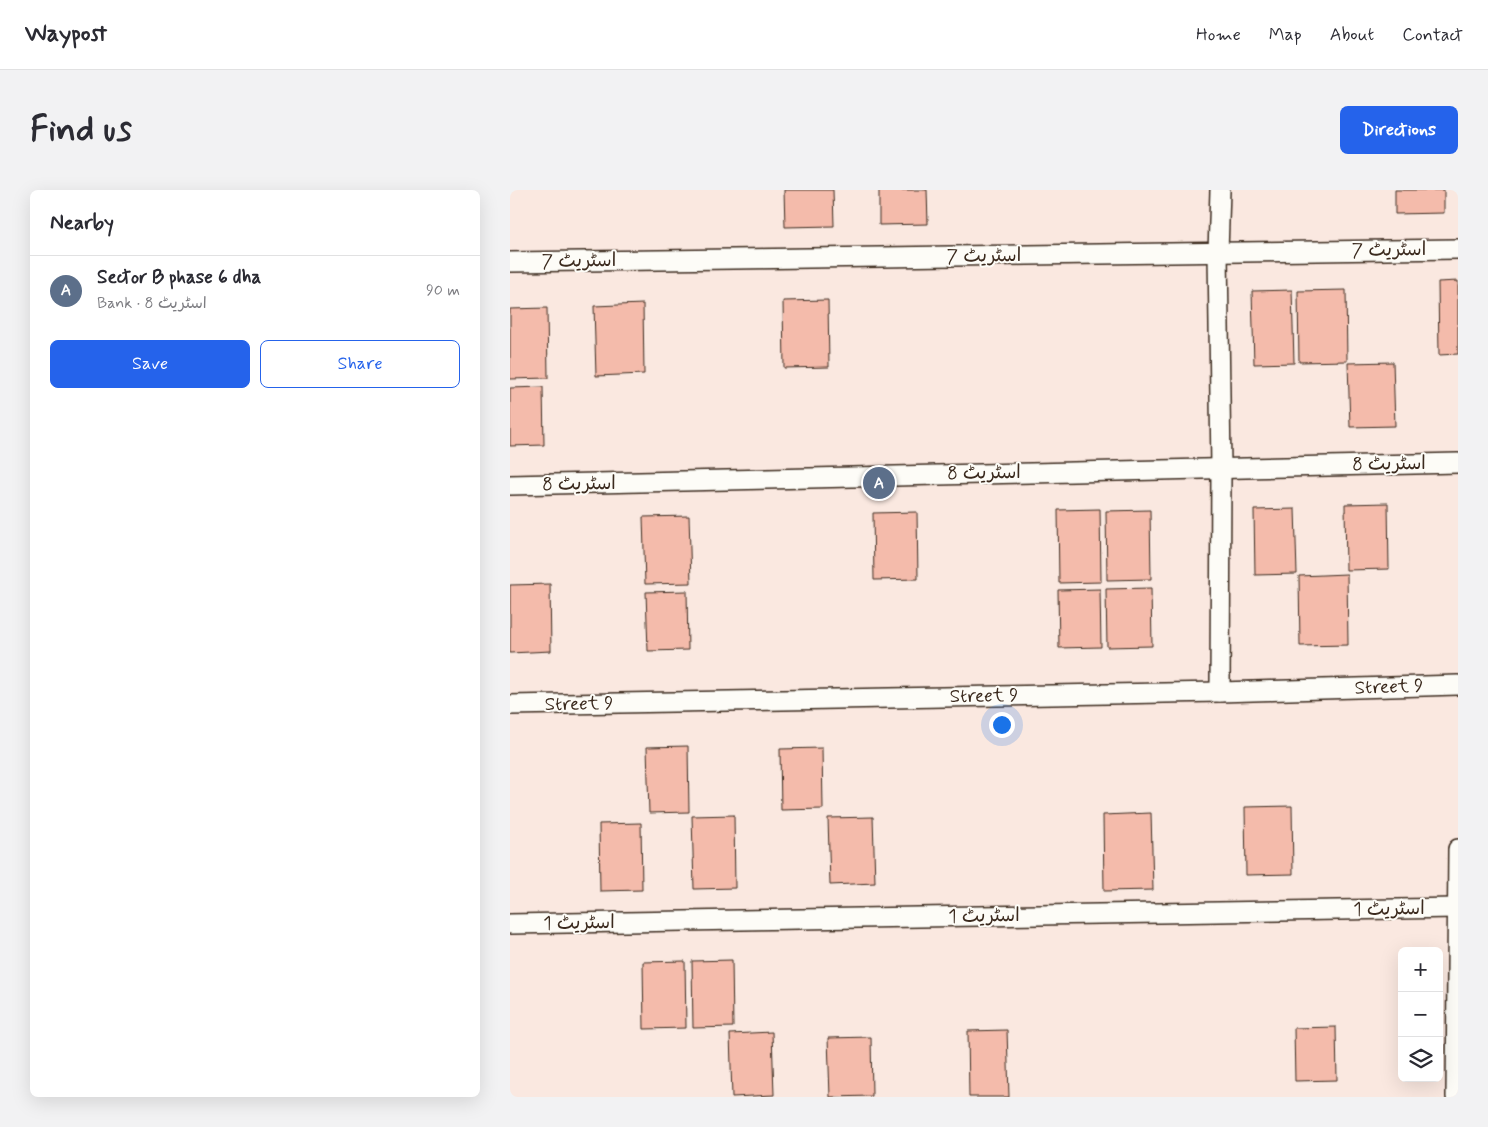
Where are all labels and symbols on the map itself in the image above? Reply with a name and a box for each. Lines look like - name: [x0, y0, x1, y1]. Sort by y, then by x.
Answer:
- street label: اسٹریٹ 7: [1351, 237, 1427, 263]
- street label: اسٹریٹ 7: [946, 243, 1022, 269]
- street label: اسٹریٹ 7: [541, 248, 617, 274]
- street label: اسٹریٹ 8: [1352, 451, 1426, 477]
- street label: اسٹریٹ 8: [947, 460, 1021, 486]
- pin: A: [863, 464, 895, 502]
- street label: اسٹریٹ 8: [542, 471, 616, 497]
- street label: Street 9: [1354, 673, 1424, 701]
- street label: Street 9: [949, 683, 1019, 709]
- street label: Street 9: [544, 691, 614, 717]
- your location: [989, 712, 1015, 738]
- street label: اسٹریٹ 1: [1353, 896, 1425, 922]
- street label: اسٹریٹ 1: [948, 903, 1020, 929]
- street label: اسٹریٹ 1: [543, 910, 615, 936]

